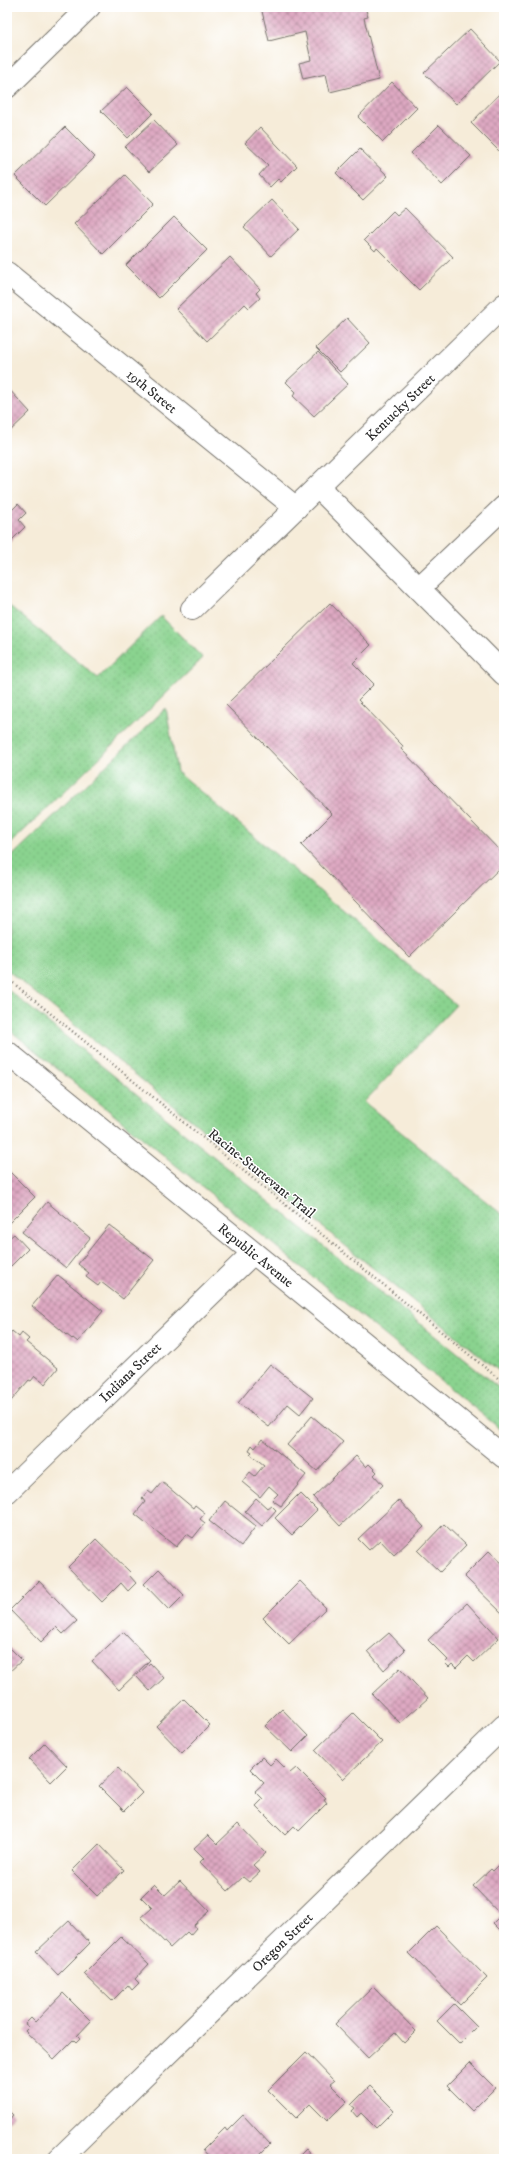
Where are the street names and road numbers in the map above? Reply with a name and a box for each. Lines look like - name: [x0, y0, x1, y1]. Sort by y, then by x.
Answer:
- street label: 19th Street: [122, 366, 181, 418]
- street label: Kentucky Street: [362, 370, 440, 445]
- street label: Racine-Sturtevant Trail: [204, 1125, 319, 1223]
- street label: Republic Avenue: [214, 1220, 297, 1292]
- street label: Indiana Street: [96, 1338, 166, 1407]
- street label: Oregon Street: [248, 1909, 317, 1976]

